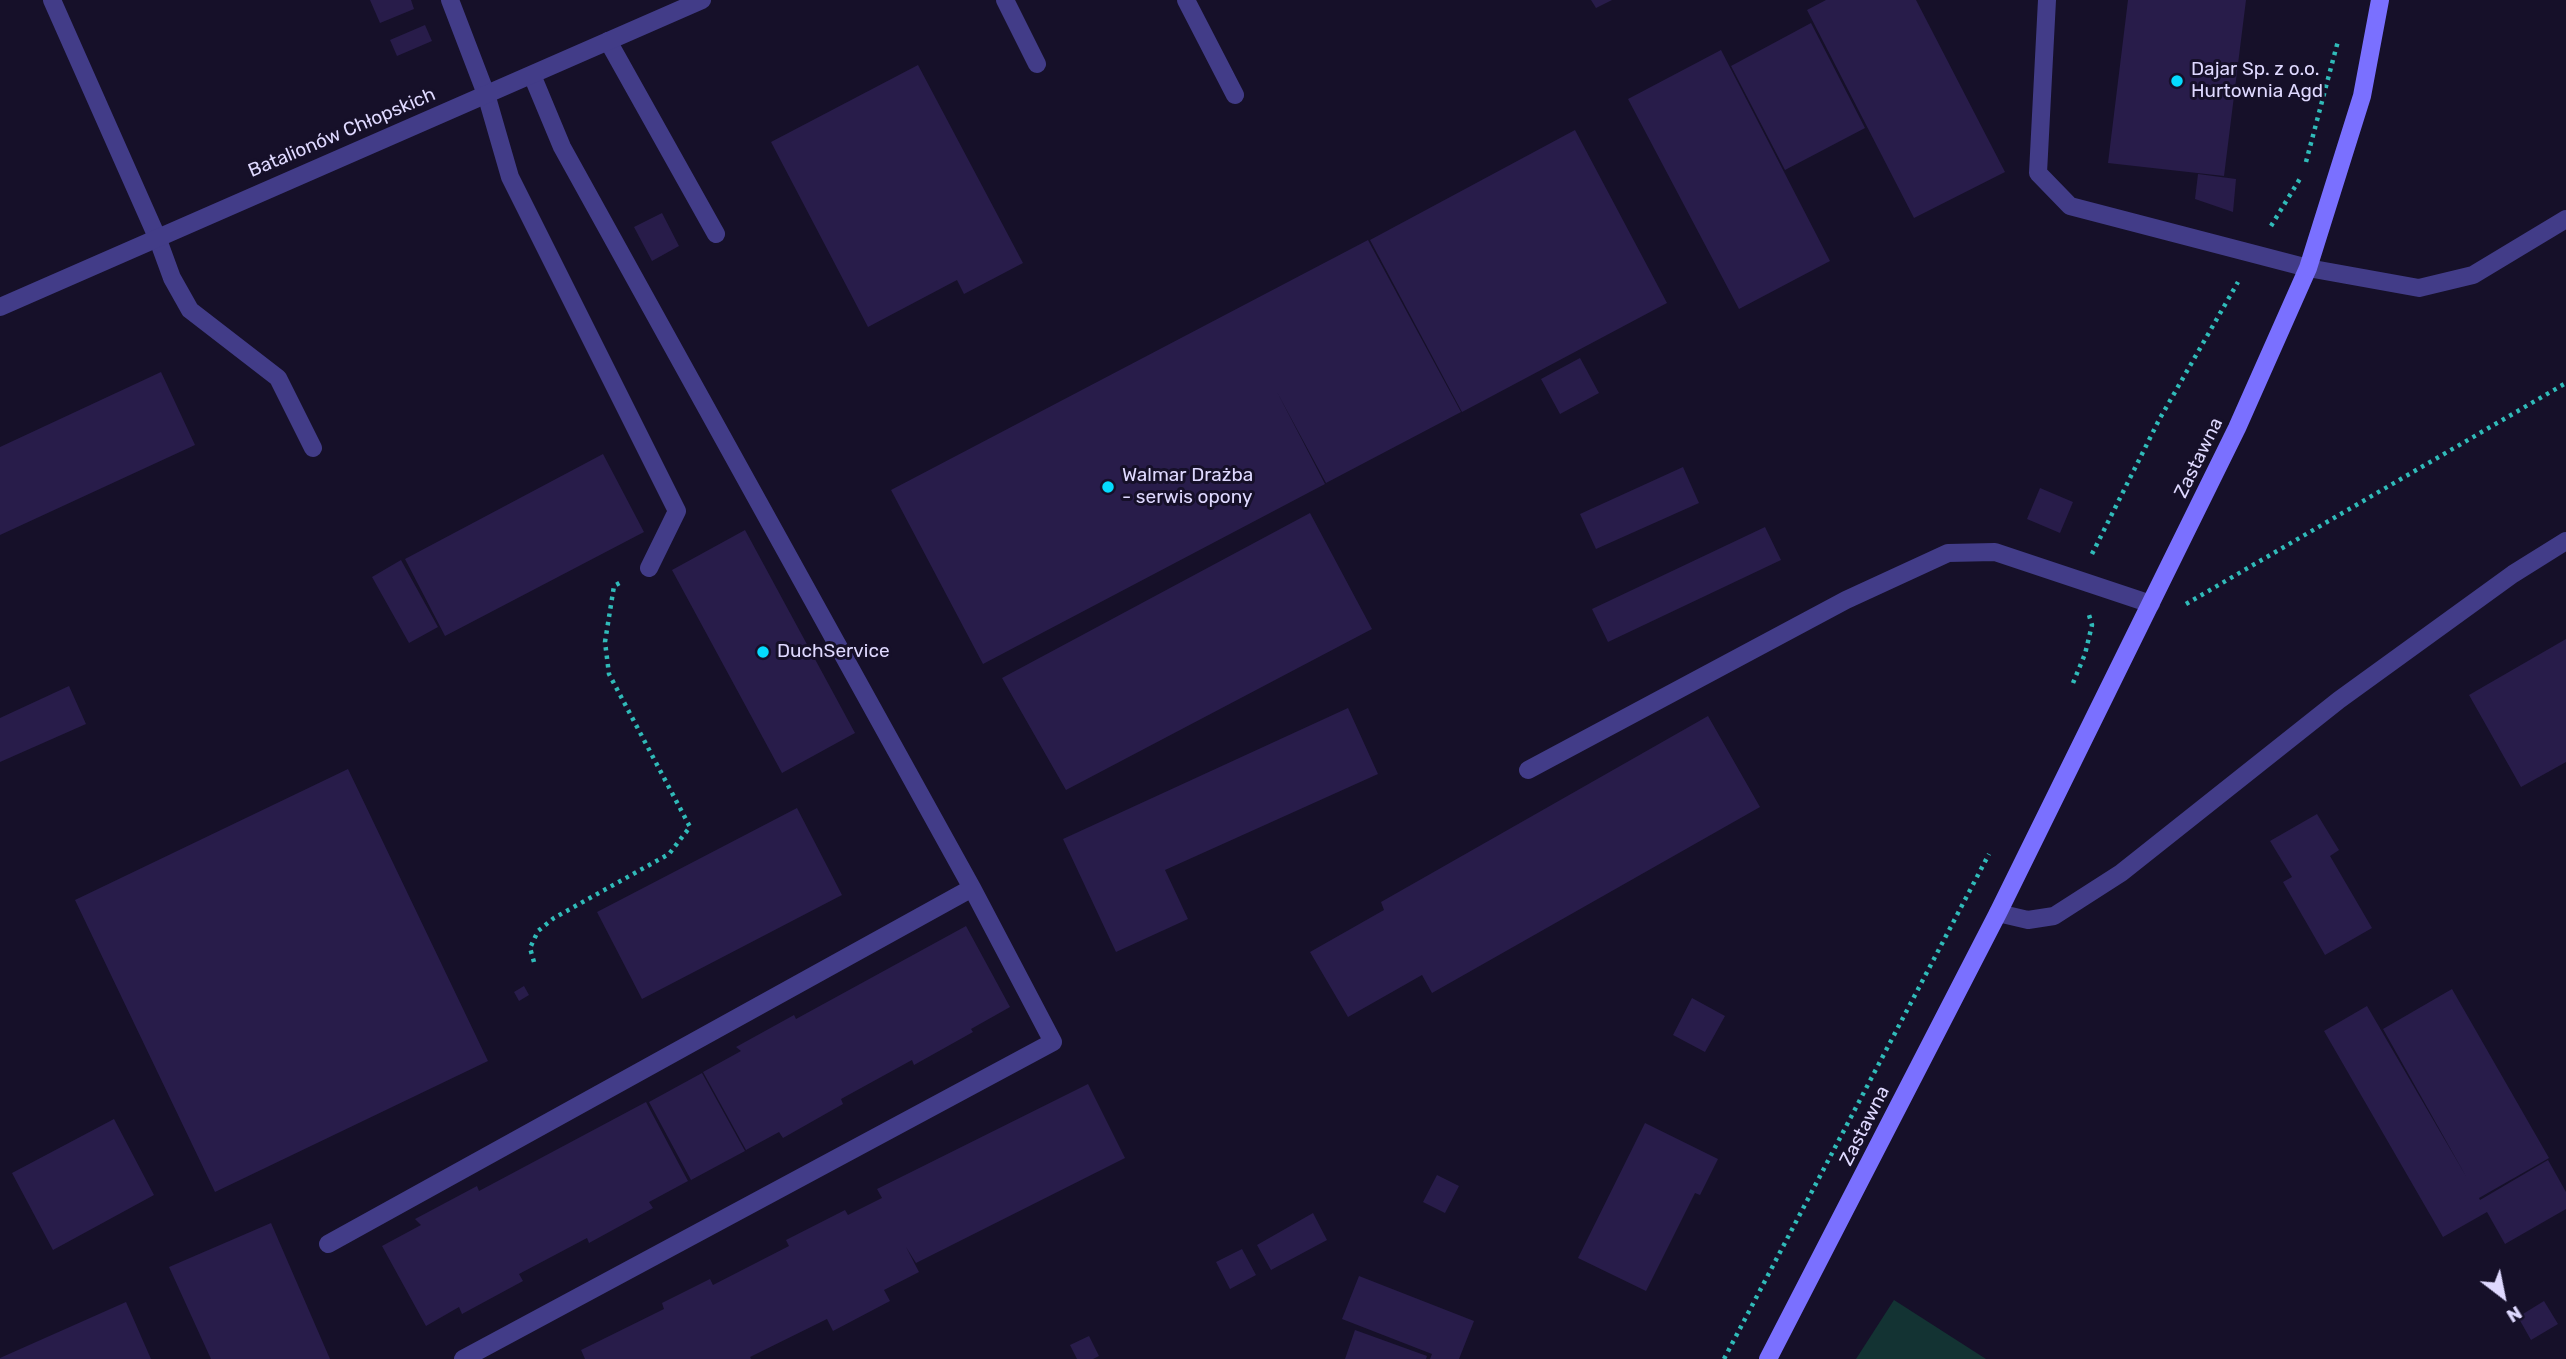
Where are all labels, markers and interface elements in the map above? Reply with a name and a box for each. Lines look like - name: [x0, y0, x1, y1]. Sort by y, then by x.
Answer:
- place label: Dajar Sp. z o.o. Hurtownia Agd: [2191, 59, 2323, 103]
- marker: Dajar Sp. z o.o. Hurtownia Agd: [2169, 73, 2185, 89]
- street label: Batalionów Chłopskich: [245, 83, 439, 183]
- street label: Zastawna: [2170, 414, 2228, 502]
- place label: Walmar Drażba - serwis opony: [1122, 465, 1253, 509]
- marker: Walmar Drażba - serwis opony: [1100, 479, 1116, 495]
- place label: DuchService: [777, 641, 890, 663]
- marker: DuchService: [755, 644, 771, 660]
- street label: Zastawna: [1835, 1082, 1895, 1170]
- north arrow: [2468, 1261, 2538, 1331]
- text: N: [2503, 1301, 2526, 1328]

